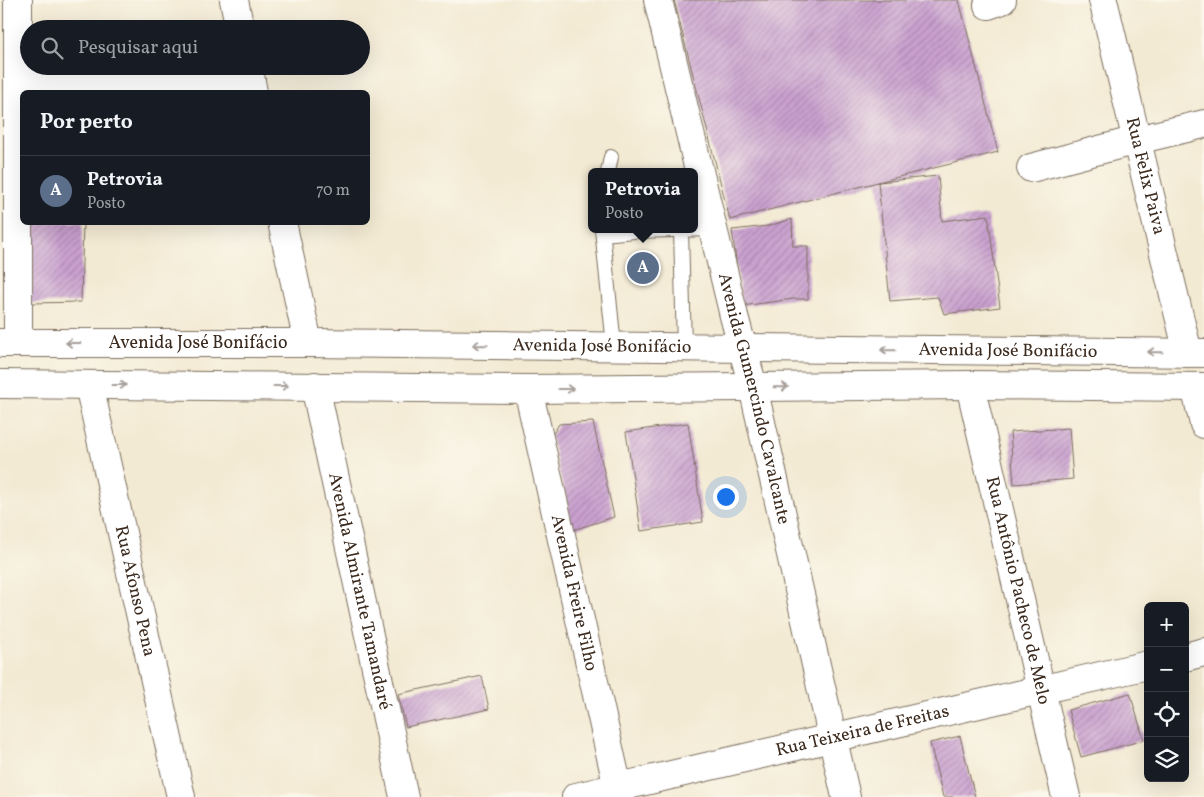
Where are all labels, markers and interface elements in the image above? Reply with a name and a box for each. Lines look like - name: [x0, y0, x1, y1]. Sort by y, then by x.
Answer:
- search box: [20, 20, 370, 75]
- icon: search: [38, 34, 66, 62]
- text: Pesquisar aqui: [78, 35, 198, 61]
- text: Por perto: [40, 108, 133, 137]
- street label: Rua Felix Paiva: [1119, 115, 1172, 237]
- text: Petrovia: [87, 167, 163, 193]
- popup: [588, 168, 698, 233]
- text: Petrovia: [605, 177, 681, 203]
- text: A: [50, 180, 62, 202]
- text: 70 m: [316, 180, 350, 202]
- text: Posto: [87, 193, 125, 215]
- text: Posto: [605, 203, 643, 225]
- pin: A: [627, 249, 659, 287]
- street label: Avenida Gumercindo Cavalcante: [712, 270, 796, 527]
- street label: Avenida José Bonifácio: [109, 331, 287, 356]
- street label: Avenida José Bonifácio: [512, 333, 692, 360]
- street label: Avenida José Bonifácio: [918, 337, 1098, 364]
- one-way arrow: [65, 338, 82, 348]
- one-way arrow: [473, 340, 489, 350]
- one-way arrow: [880, 345, 896, 354]
- one-way arrow: [1148, 347, 1164, 357]
- one-way arrow: [110, 381, 126, 390]
- one-way arrow: [272, 381, 289, 391]
- one-way arrow: [772, 382, 789, 392]
- one-way arrow: [558, 384, 574, 393]
- street label: Avenida Almirante Tamandaré: [322, 470, 397, 712]
- street label: Rua Antônio Pacheco de Melo: [979, 474, 1057, 707]
- your location: [713, 484, 739, 510]
- street label: Avenida Freire Filho: [544, 512, 604, 674]
- street label: Rua Afonso Pena: [108, 523, 162, 659]
- map controls: [1144, 602, 1189, 782]
- button: +: [1144, 602, 1189, 647]
- button: −: [1144, 647, 1189, 692]
- button: locate: [1144, 692, 1189, 737]
- street label: Rua Teixeira de Freitas: [773, 699, 952, 763]
- button: layers: [1144, 737, 1189, 782]

